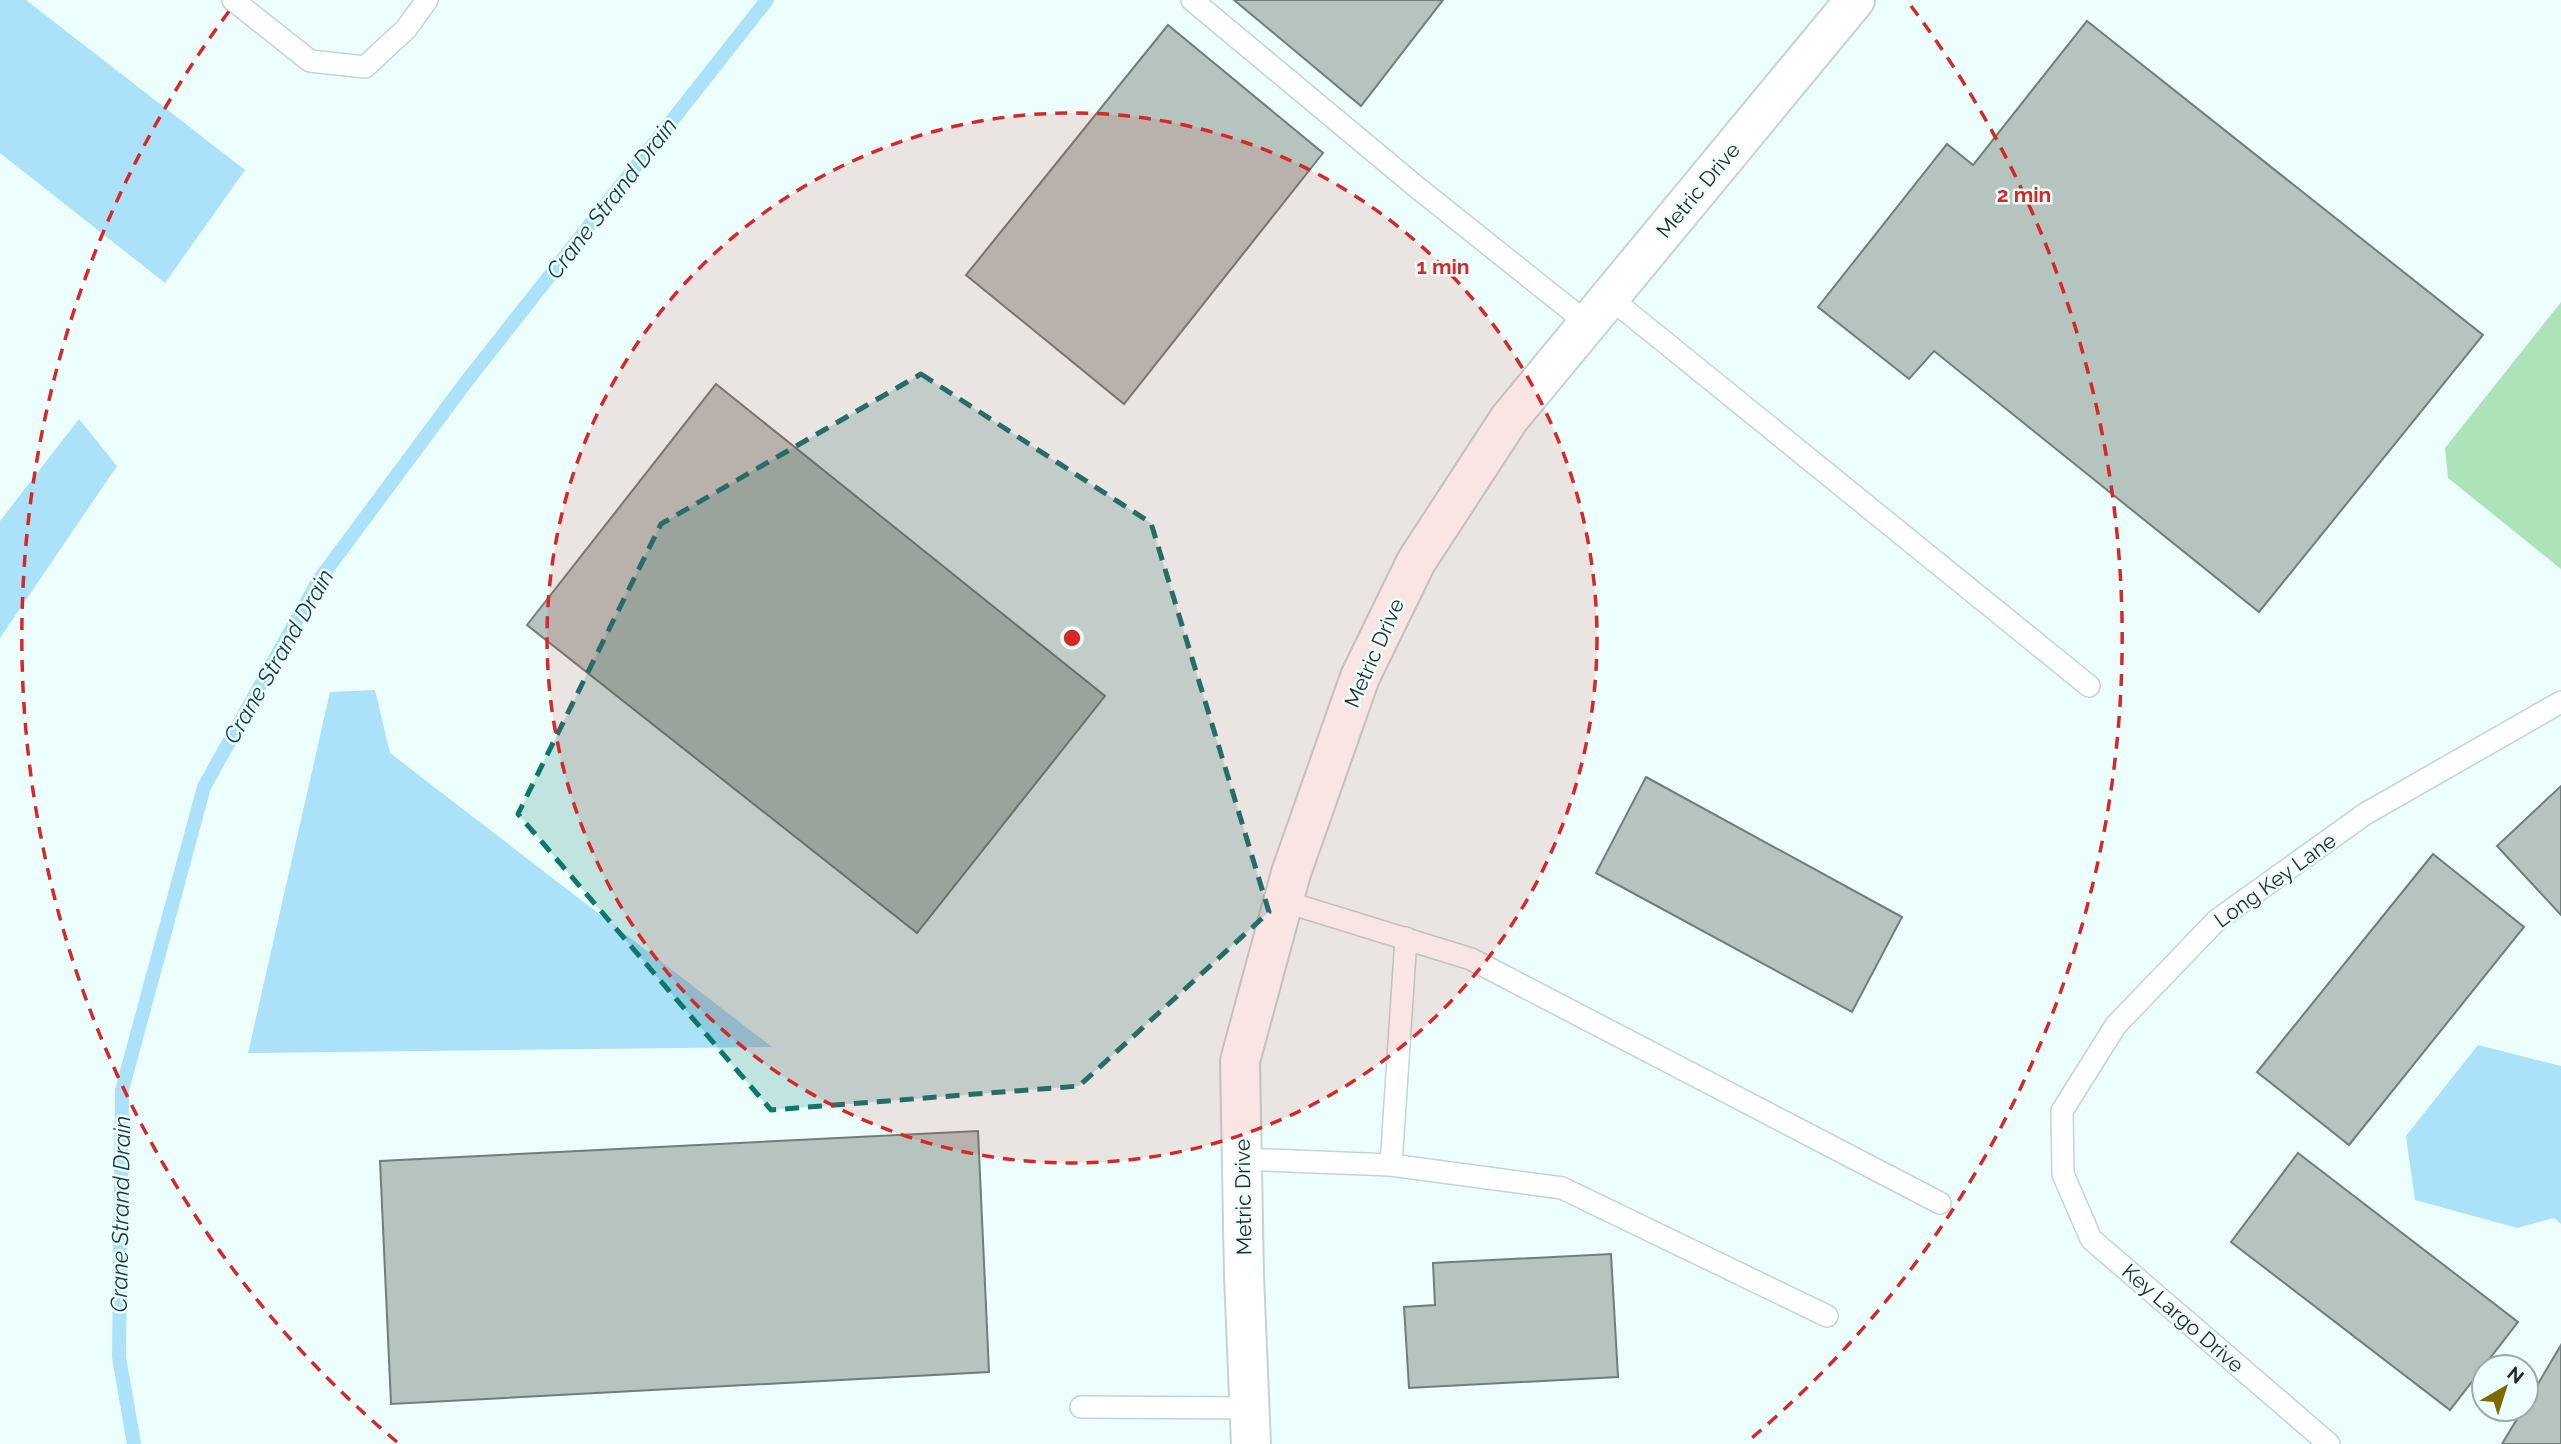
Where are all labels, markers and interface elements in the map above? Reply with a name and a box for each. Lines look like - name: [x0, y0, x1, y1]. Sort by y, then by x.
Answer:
- water label: Crane Strand Drain: [540, 112, 682, 284]
- street label: Metric Drive: [1651, 137, 1745, 243]
- text: 2 min: [1997, 182, 2051, 207]
- text: 1 min: [1416, 254, 1470, 279]
- water label: Crane Strand Drain: [217, 564, 339, 748]
- street label: Metric Drive: [1339, 595, 1409, 711]
- centre of rings: [1060, 626, 1084, 650]
- street label: Long Key Lane: [2209, 827, 2341, 933]
- water label: Crane Strand Drain: [105, 1115, 135, 1313]
- street label: Metric Drive: [1229, 1139, 1257, 1255]
- street label: Key Largo Drive: [2117, 1258, 2249, 1378]
- north arrow: [2470, 1353, 2540, 1423]
- text: N: [2503, 1362, 2528, 1388]

